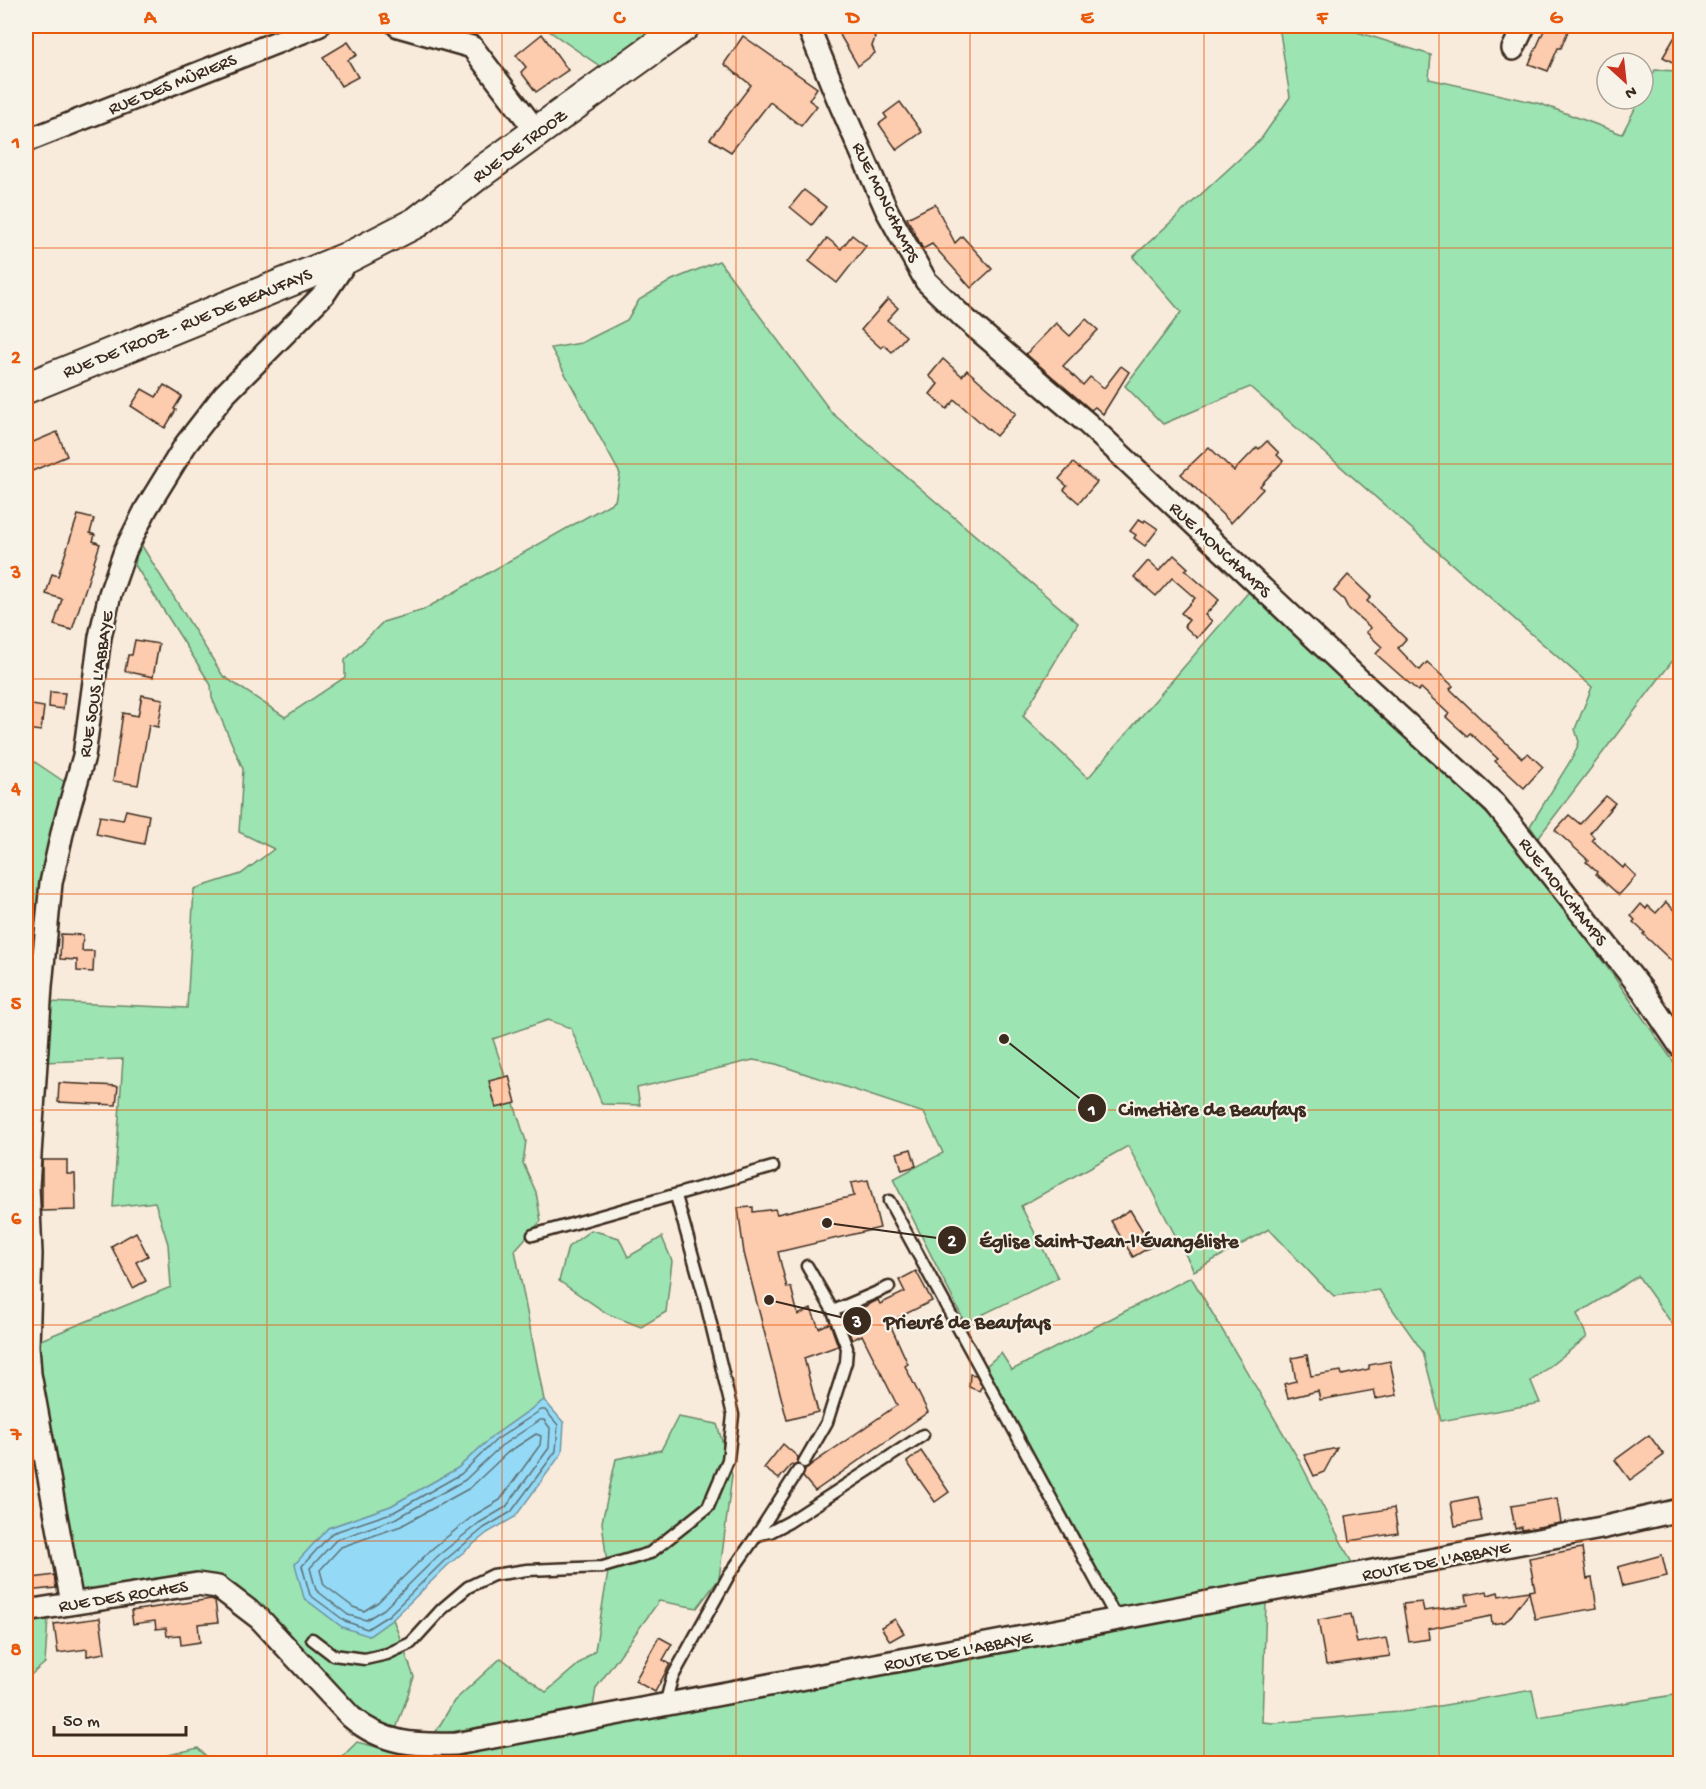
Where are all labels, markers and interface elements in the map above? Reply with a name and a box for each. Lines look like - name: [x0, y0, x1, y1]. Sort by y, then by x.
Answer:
- text: A: [143, 8, 158, 31]
- text: B: [378, 8, 390, 31]
- text: C: [613, 8, 627, 31]
- text: D: [844, 8, 860, 31]
- text: E: [1081, 8, 1095, 31]
- text: F: [1316, 8, 1329, 31]
- text: G: [1550, 8, 1564, 31]
- street label: RUE DES MÛRIERS: [106, 50, 241, 121]
- north arrow: [1595, 51, 1655, 111]
- text: N: [1621, 80, 1639, 102]
- street label: RUE DE TROOZ: [469, 105, 572, 188]
- text: 1: [11, 133, 20, 156]
- street label: RUE MONCHAMPS: [846, 139, 923, 268]
- street label: RUE DE TROOZ - RUE DE BEAUFAYS: [60, 264, 316, 384]
- text: 2: [11, 348, 21, 371]
- street label: RUE MONCHAMPS: [1164, 498, 1275, 604]
- text: 3: [10, 563, 21, 586]
- street label: RUE SOUS L'ABBAYE: [76, 609, 120, 759]
- text: 4: [10, 779, 21, 802]
- street label: RUE MONCHAMPS: [1513, 834, 1611, 951]
- text: 5: [11, 994, 22, 1017]
- callout: Cimetière de Beaufays: [1077, 1089, 1318, 1127]
- text: Cimetière de Beaufays: [1118, 1100, 1307, 1123]
- text: 1: [1087, 1101, 1096, 1122]
- text: 6: [11, 1209, 22, 1232]
- callout: Église Saint-Jean-l'Évangéliste: [937, 1221, 1250, 1259]
- text: Église Saint-Jean-l'Évangéliste: [979, 1231, 1239, 1255]
- text: 2: [948, 1232, 957, 1253]
- callout: Prieuré de Beaufays: [842, 1302, 1062, 1340]
- text: 3: [851, 1313, 862, 1334]
- text: Prieuré de Beaufays: [883, 1313, 1052, 1336]
- text: 7: [10, 1425, 23, 1448]
- street label: ROUTE DE L'ABBAYE: [1361, 1538, 1513, 1587]
- street label: RUE DES ROCHES: [57, 1577, 190, 1618]
- street label: ROUTE DE L'ABBAYE: [883, 1628, 1035, 1677]
- text: 8: [11, 1640, 22, 1663]
- scale bar: [54, 1699, 186, 1737]
- text: 50 m: [63, 1712, 100, 1733]

